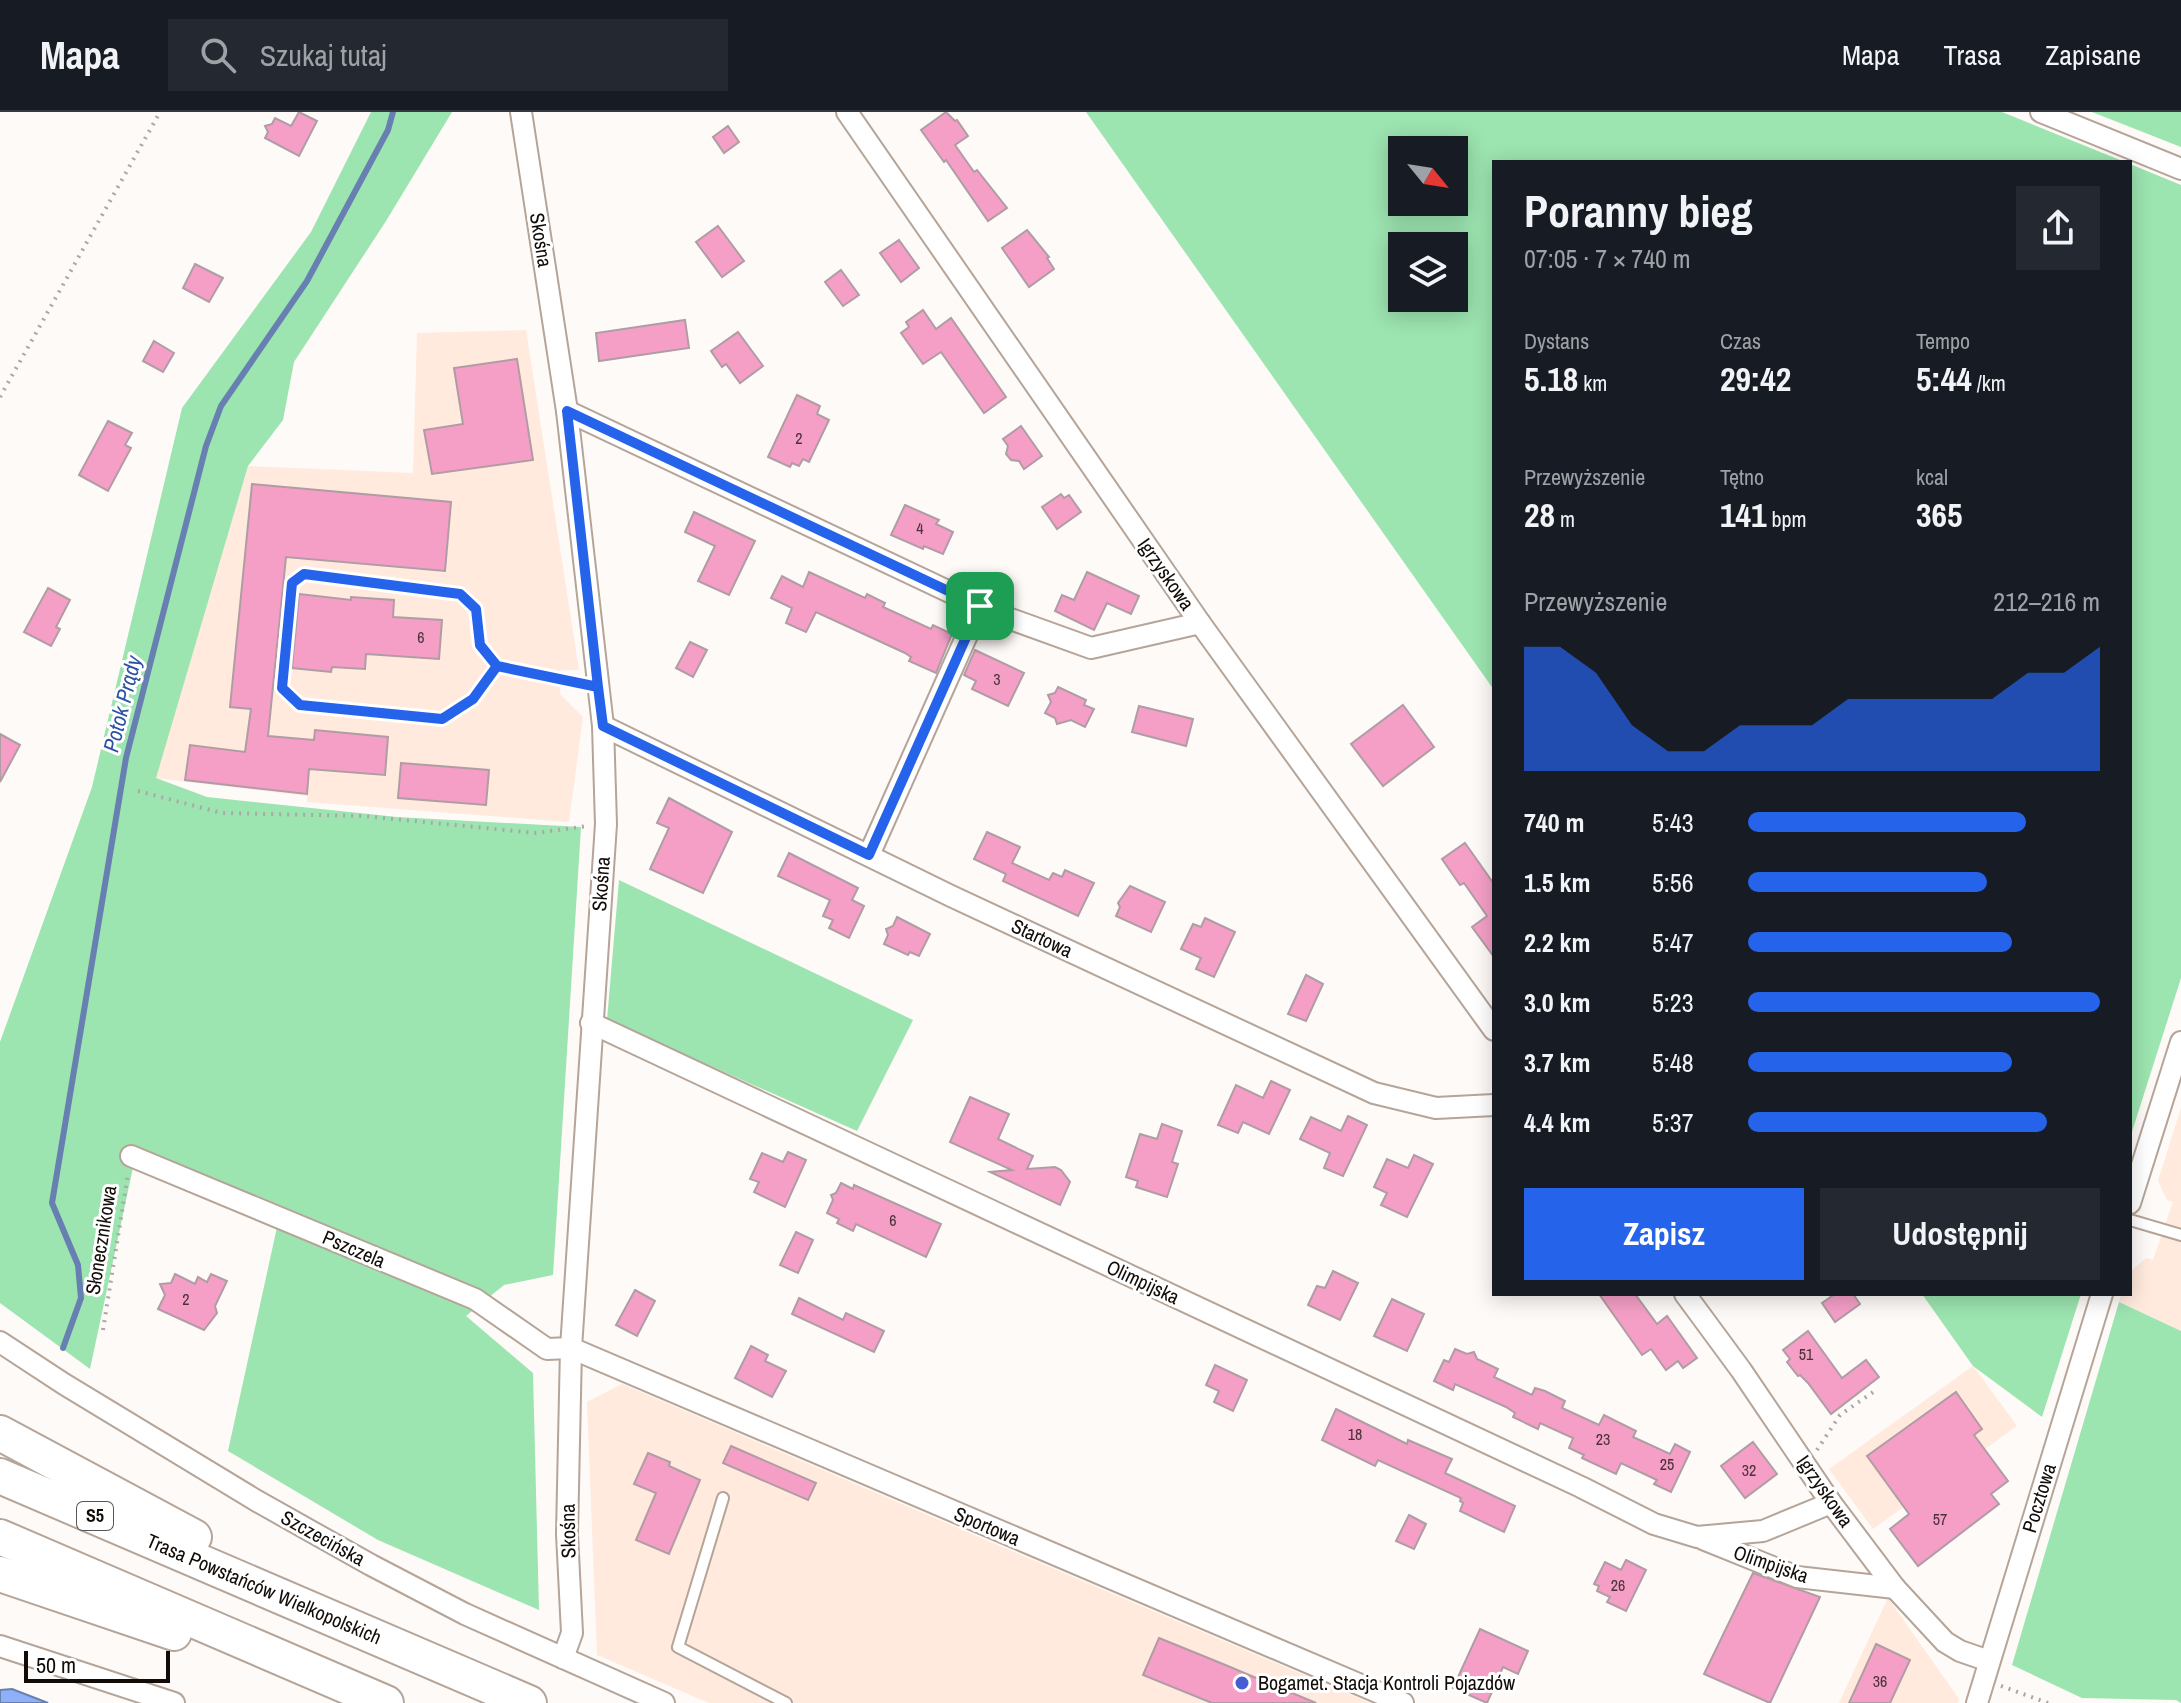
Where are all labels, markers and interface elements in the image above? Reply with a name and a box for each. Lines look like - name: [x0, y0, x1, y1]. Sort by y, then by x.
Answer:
- search box: [168, 19, 728, 91]
- text: Mapa: [40, 30, 120, 81]
- icon: search: [196, 33, 240, 77]
- text: Szukaj tutaj: [260, 35, 387, 75]
- text: Mapa: [1842, 36, 1899, 74]
- text: Trasa: [1943, 36, 2001, 74]
- text: Zapisane: [2045, 36, 2141, 74]
- north arrow: [1388, 136, 1468, 216]
- map controls: [1388, 136, 1468, 312]
- text: Poranny bieg: [1524, 181, 1753, 241]
- button: share: [2016, 186, 2100, 270]
- street label: Skośna: [524, 211, 559, 269]
- button: layers: [1388, 232, 1468, 312]
- text: 07:05 · 7 × 740 m: [1524, 241, 1691, 276]
- text: Dystans: [1524, 326, 1589, 356]
- text: Czas: [1720, 326, 1761, 356]
- text: Tempo: [1916, 326, 1970, 356]
- text: 5.18: [1524, 356, 1578, 402]
- text: 29:42: [1720, 356, 1791, 402]
- text: 5:44: [1916, 356, 1972, 402]
- text: km: [1578, 368, 1607, 398]
- text: /km: [1972, 368, 2006, 398]
- house number: 2: [795, 427, 803, 449]
- text: Przewyższenie: [1524, 462, 1645, 492]
- text: Tętno: [1720, 462, 1764, 492]
- text: kcal: [1916, 462, 1948, 492]
- text: 28: [1524, 492, 1555, 538]
- text: 141: [1720, 492, 1767, 538]
- text: 365: [1916, 492, 1963, 538]
- text: m: [1555, 504, 1575, 534]
- text: bpm: [1767, 504, 1807, 534]
- house number: 4: [916, 517, 924, 539]
- street label: Igrzyskowa: [1132, 532, 1201, 615]
- pin: [946, 572, 1014, 640]
- icon: arrive: [958, 584, 1002, 628]
- text: Przewyższenie: [1524, 584, 1667, 619]
- text: 212–216 m: [1993, 584, 2100, 619]
- house number: 6: [417, 626, 425, 648]
- water label: Potok Prądy: [96, 652, 149, 755]
- house number: 3: [993, 668, 1001, 690]
- text: 740 m: [1524, 805, 1584, 840]
- text: 5:43: [1652, 805, 1694, 840]
- street label: Skośna: [585, 856, 616, 912]
- text: 1.5 km: [1524, 865, 1590, 900]
- text: 5:56: [1652, 865, 1694, 900]
- street label: Startowa: [1007, 912, 1077, 963]
- text: 2.2 km: [1524, 925, 1590, 960]
- text: 5:47: [1652, 925, 1694, 960]
- text: 3.0 km: [1524, 985, 1590, 1020]
- text: 5:23: [1652, 985, 1694, 1020]
- text: 3.7 km: [1524, 1045, 1590, 1080]
- text: 5:48: [1652, 1045, 1694, 1080]
- text: 4.4 km: [1524, 1105, 1590, 1140]
- text: 5:37: [1652, 1105, 1694, 1140]
- street label: Słonecznikowa: [79, 1183, 122, 1297]
- button: Zapisz: [1524, 1188, 1804, 1280]
- button: Udostępnij: [1820, 1188, 2100, 1280]
- house number: 6: [889, 1209, 897, 1231]
- street label: Pszczela: [319, 1223, 390, 1274]
- street label: Olimpijska: [1102, 1253, 1184, 1310]
- house number: 2: [182, 1288, 190, 1310]
- house number: 51: [1799, 1343, 1814, 1365]
- house number: 18: [1348, 1423, 1362, 1445]
- house number: 23: [1596, 1428, 1610, 1450]
- street label: Igrzyskowa: [1791, 1449, 1860, 1532]
- house number: 25: [1660, 1453, 1674, 1475]
- house number: 32: [1742, 1459, 1756, 1481]
- street label: Pocztowa: [2015, 1460, 2062, 1536]
- street label: Sportowa: [950, 1500, 1024, 1552]
- road number: S5: [77, 1502, 113, 1530]
- street label: Szczecińska: [276, 1503, 370, 1572]
- street label: Skośna: [554, 1503, 581, 1559]
- house number: 57: [1933, 1508, 1947, 1530]
- street label: Trasa Powstańców Wielkopolskich: [143, 1527, 386, 1650]
- street label: Olimpijska: [1730, 1538, 1812, 1589]
- house number: 26: [1611, 1574, 1625, 1596]
- scale bar: [24, 1647, 170, 1683]
- text: 50 m: [36, 1650, 76, 1680]
- place label: Bogamet. Stacja Kontroli Pojazdów: [1258, 1669, 1515, 1696]
- house number: 36: [1873, 1670, 1887, 1692]
- marker: Bogamet. Stacja Kontroli Pojazdów: [1233, 1674, 1251, 1692]

